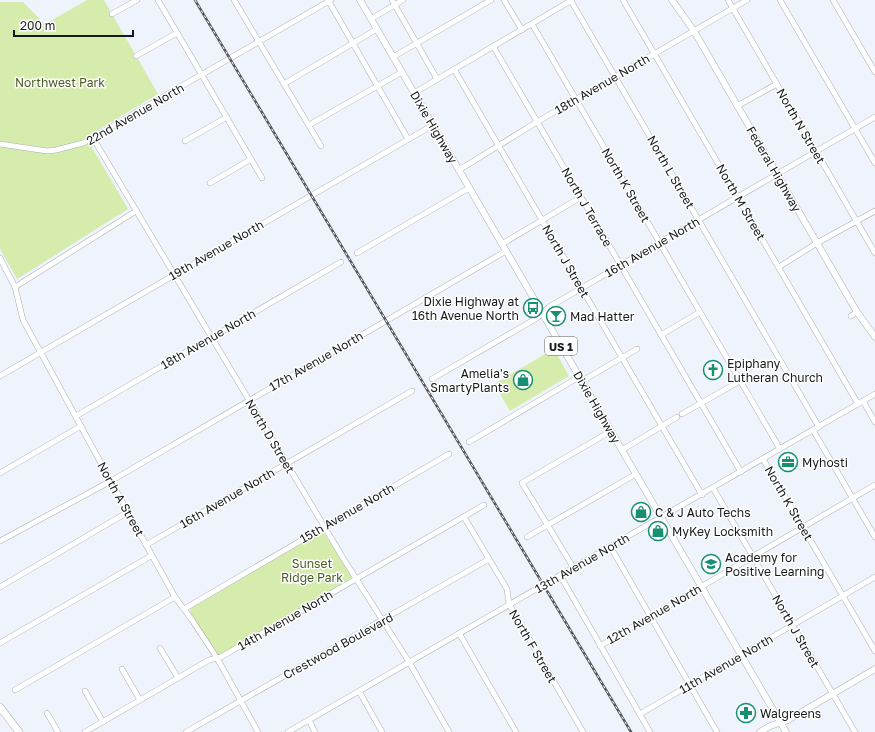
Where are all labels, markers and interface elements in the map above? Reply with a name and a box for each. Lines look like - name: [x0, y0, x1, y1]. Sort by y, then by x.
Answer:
- scale bar: [14, 12, 133, 38]
- text: 200 m: [20, 18, 55, 33]
- street label: 18th Avenue North: [552, 51, 652, 117]
- park label: Northwest Park: [15, 75, 105, 90]
- street label: 22nd Avenue North: [83, 80, 187, 148]
- street label: North N Street: [773, 86, 829, 166]
- street label: Dixie Highway: [407, 88, 461, 166]
- street label: Federal Highway: [743, 124, 805, 215]
- street label: North L Street: [644, 133, 698, 211]
- street label: North K Street: [599, 145, 653, 225]
- street label: North M Street: [713, 161, 769, 243]
- street label: North J Terrace: [558, 165, 616, 249]
- street label: 16th Avenue North: [602, 214, 702, 280]
- street label: 19th Avenue North: [166, 217, 266, 283]
- street label: North J Street: [539, 222, 593, 300]
- place label: Dixie Highway at 16th Avenue North: [412, 294, 519, 323]
- bus stop icon: Dixie Highway at 16th Avenue North: [522, 297, 544, 319]
- bar icon: Mad Hatter: [545, 305, 567, 327]
- street label: 18th Avenue North: [158, 306, 258, 372]
- place label: Mad Hatter: [570, 309, 635, 324]
- street label: 17th Avenue North: [266, 328, 366, 394]
- road number: US 1: [545, 337, 577, 355]
- place label: Epiphany Lutheran Church: [727, 356, 823, 385]
- church icon: Epiphany Lutheran Church: [702, 359, 724, 381]
- place label: Amelia's SmartyPlants: [430, 366, 509, 395]
- street label: Dixie Highway: [570, 368, 624, 446]
- shop icon: Amelia's SmartyPlants: [512, 369, 534, 391]
- street label: North D Street: [242, 396, 298, 476]
- office icon: Myhosti: [777, 451, 799, 473]
- place label: Myhosti: [802, 455, 848, 470]
- street label: North A Street: [94, 459, 148, 539]
- street label: North K Street: [762, 463, 816, 543]
- street label: 16th Avenue North: [177, 465, 277, 531]
- street label: 15th Avenue North: [297, 480, 397, 546]
- shop icon: C & J Auto Techs: [630, 501, 652, 523]
- place label: C & J Auto Techs: [655, 505, 751, 520]
- shop icon: MyKey Locksmith: [647, 520, 669, 542]
- place label: MyKey Locksmith: [672, 524, 773, 539]
- street label: 13th Avenue North: [532, 530, 632, 596]
- place label: Academy for Positive Learning: [725, 550, 824, 579]
- school or university icon: Academy for Positive Learning: [700, 553, 722, 575]
- park label: Sunset Ridge Park: [281, 556, 343, 585]
- street label: 12th Avenue North: [604, 581, 704, 647]
- street label: 14th Avenue North: [235, 587, 335, 653]
- street label: North J Street: [769, 592, 823, 670]
- street label: North F Street: [506, 607, 560, 685]
- street label: Crestwood Boulevard: [280, 610, 396, 682]
- street label: 11th Avenue North: [677, 631, 775, 697]
- pharmacy icon: Walgreens: [735, 702, 757, 724]
- place label: Walgreens: [760, 706, 821, 721]

